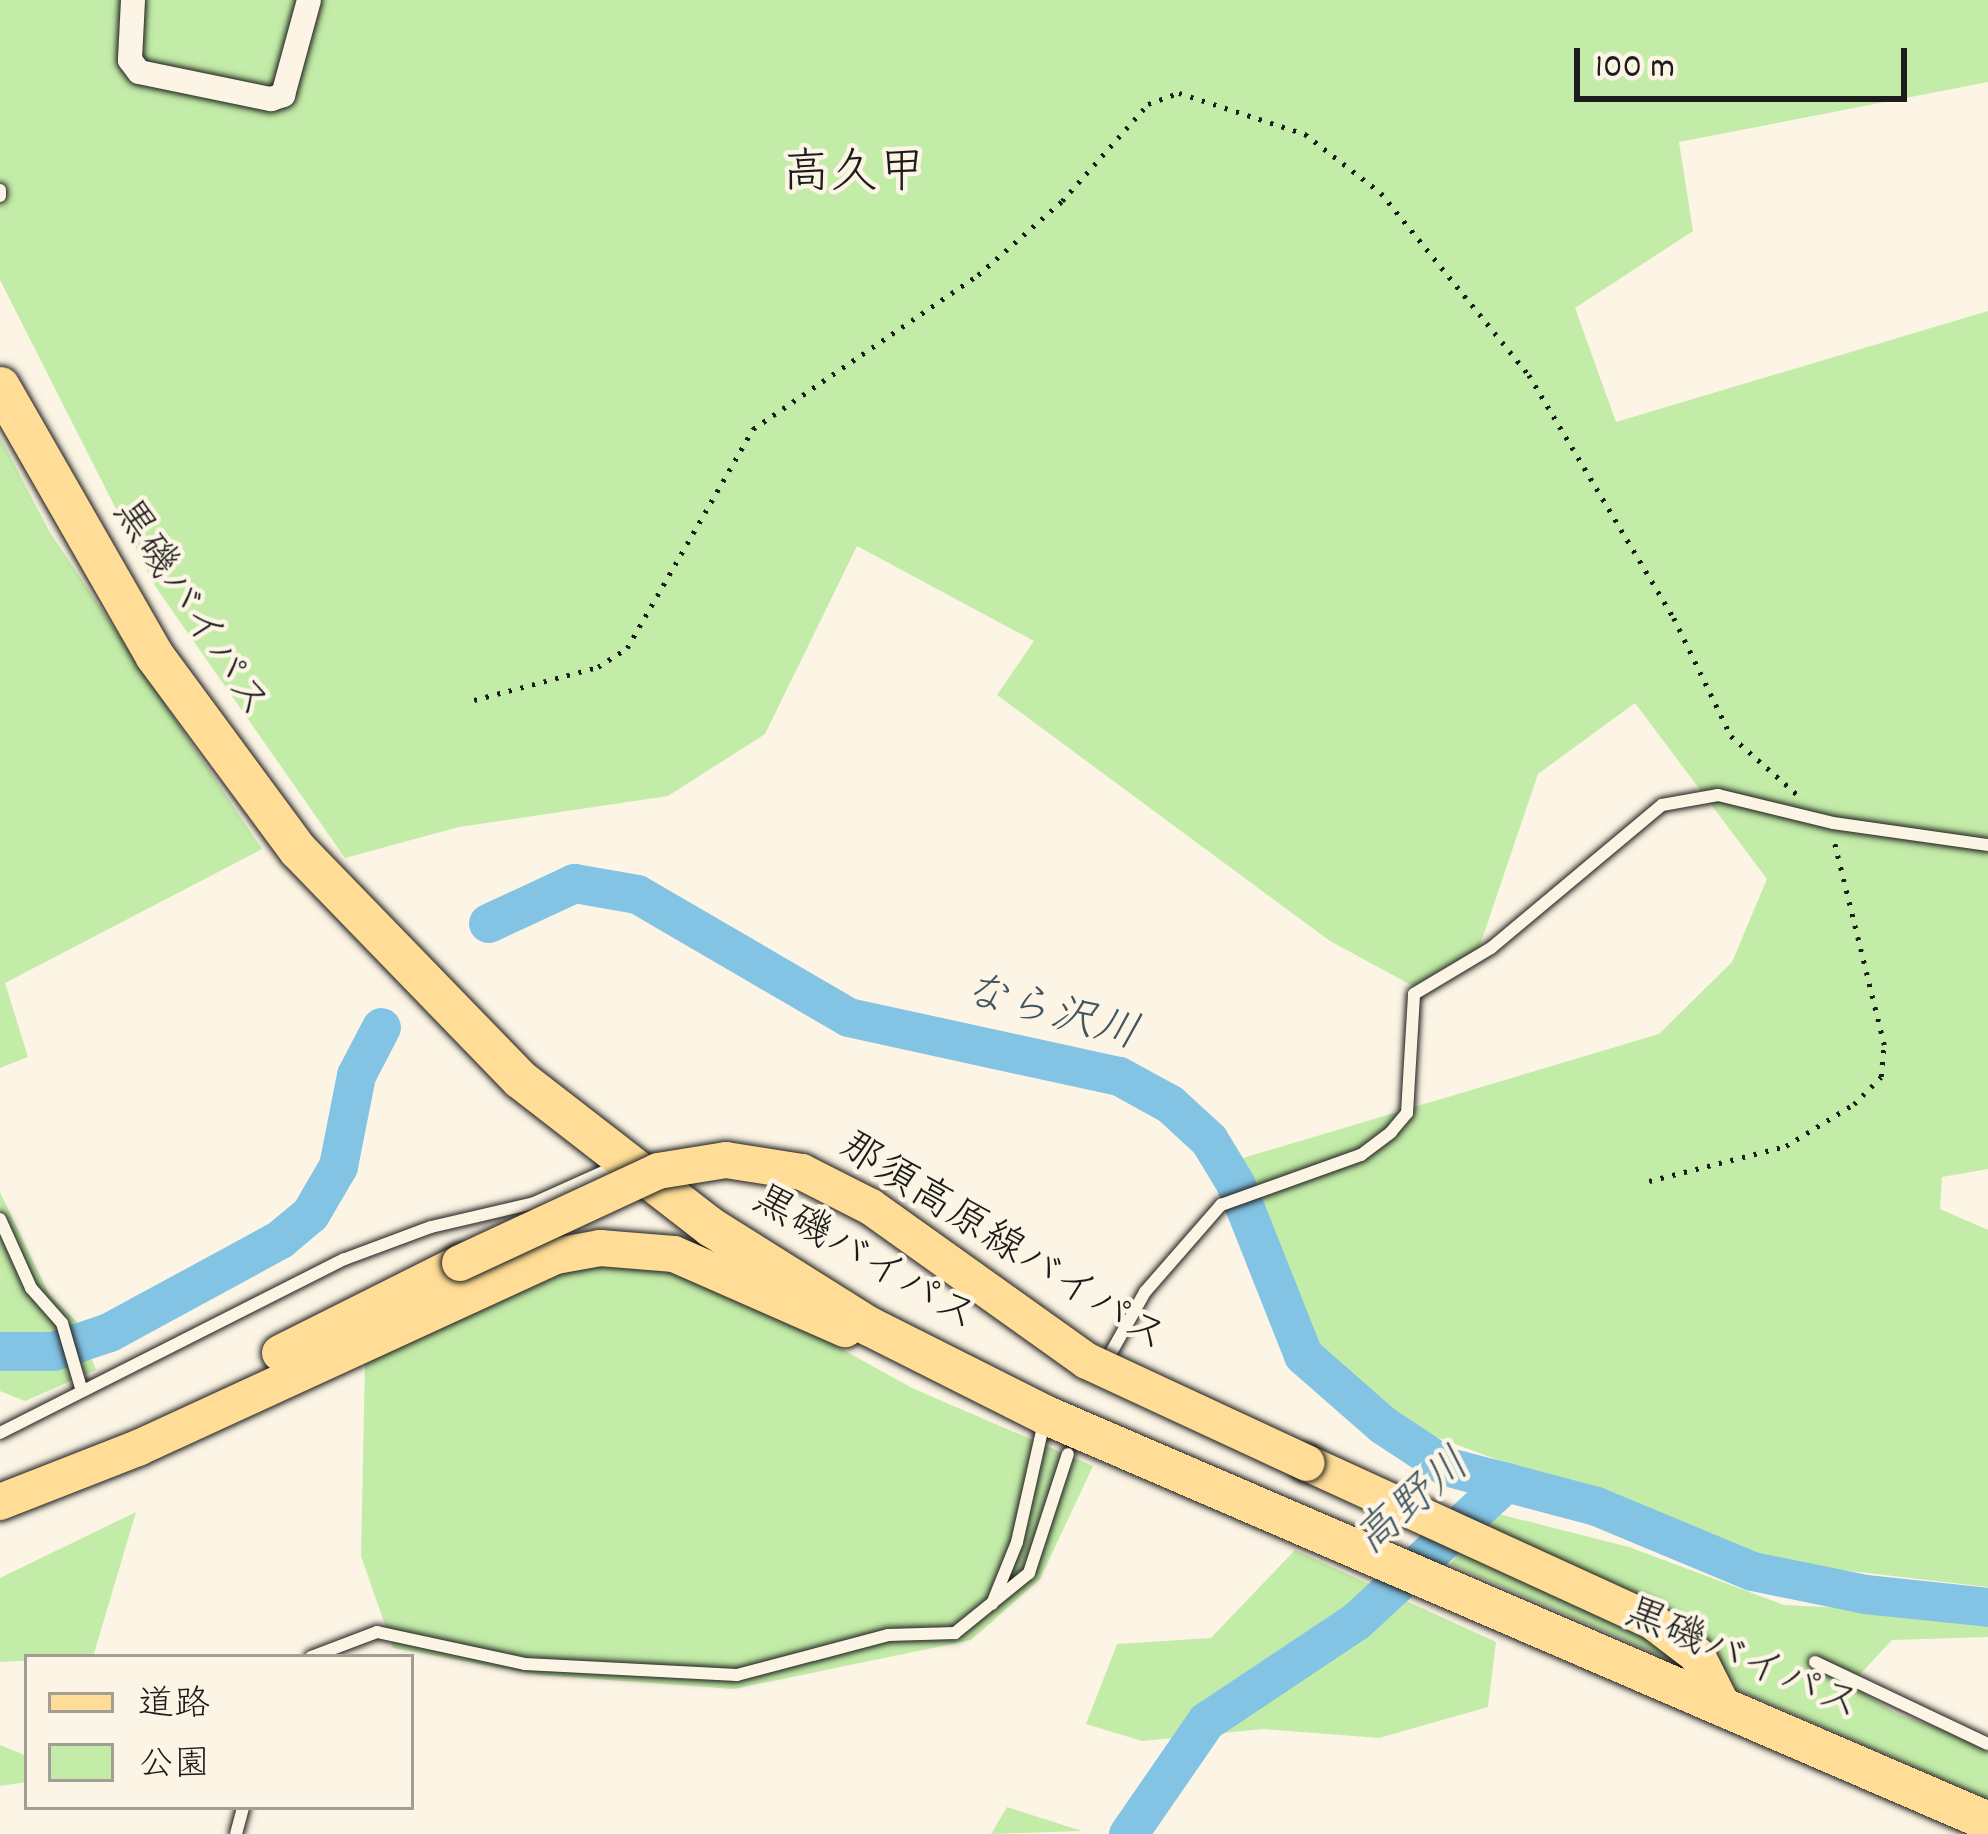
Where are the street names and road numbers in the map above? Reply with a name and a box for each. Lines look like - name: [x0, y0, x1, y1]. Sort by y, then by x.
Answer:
- street label: 黒磯バイパス: [98, 491, 278, 729]
- street label: 那須高原線バイパス: [827, 1123, 1175, 1367]
- street label: 黒磯バイパス: [741, 1176, 985, 1346]
- street label: 黒磯バイパス: [1615, 1590, 1867, 1734]

